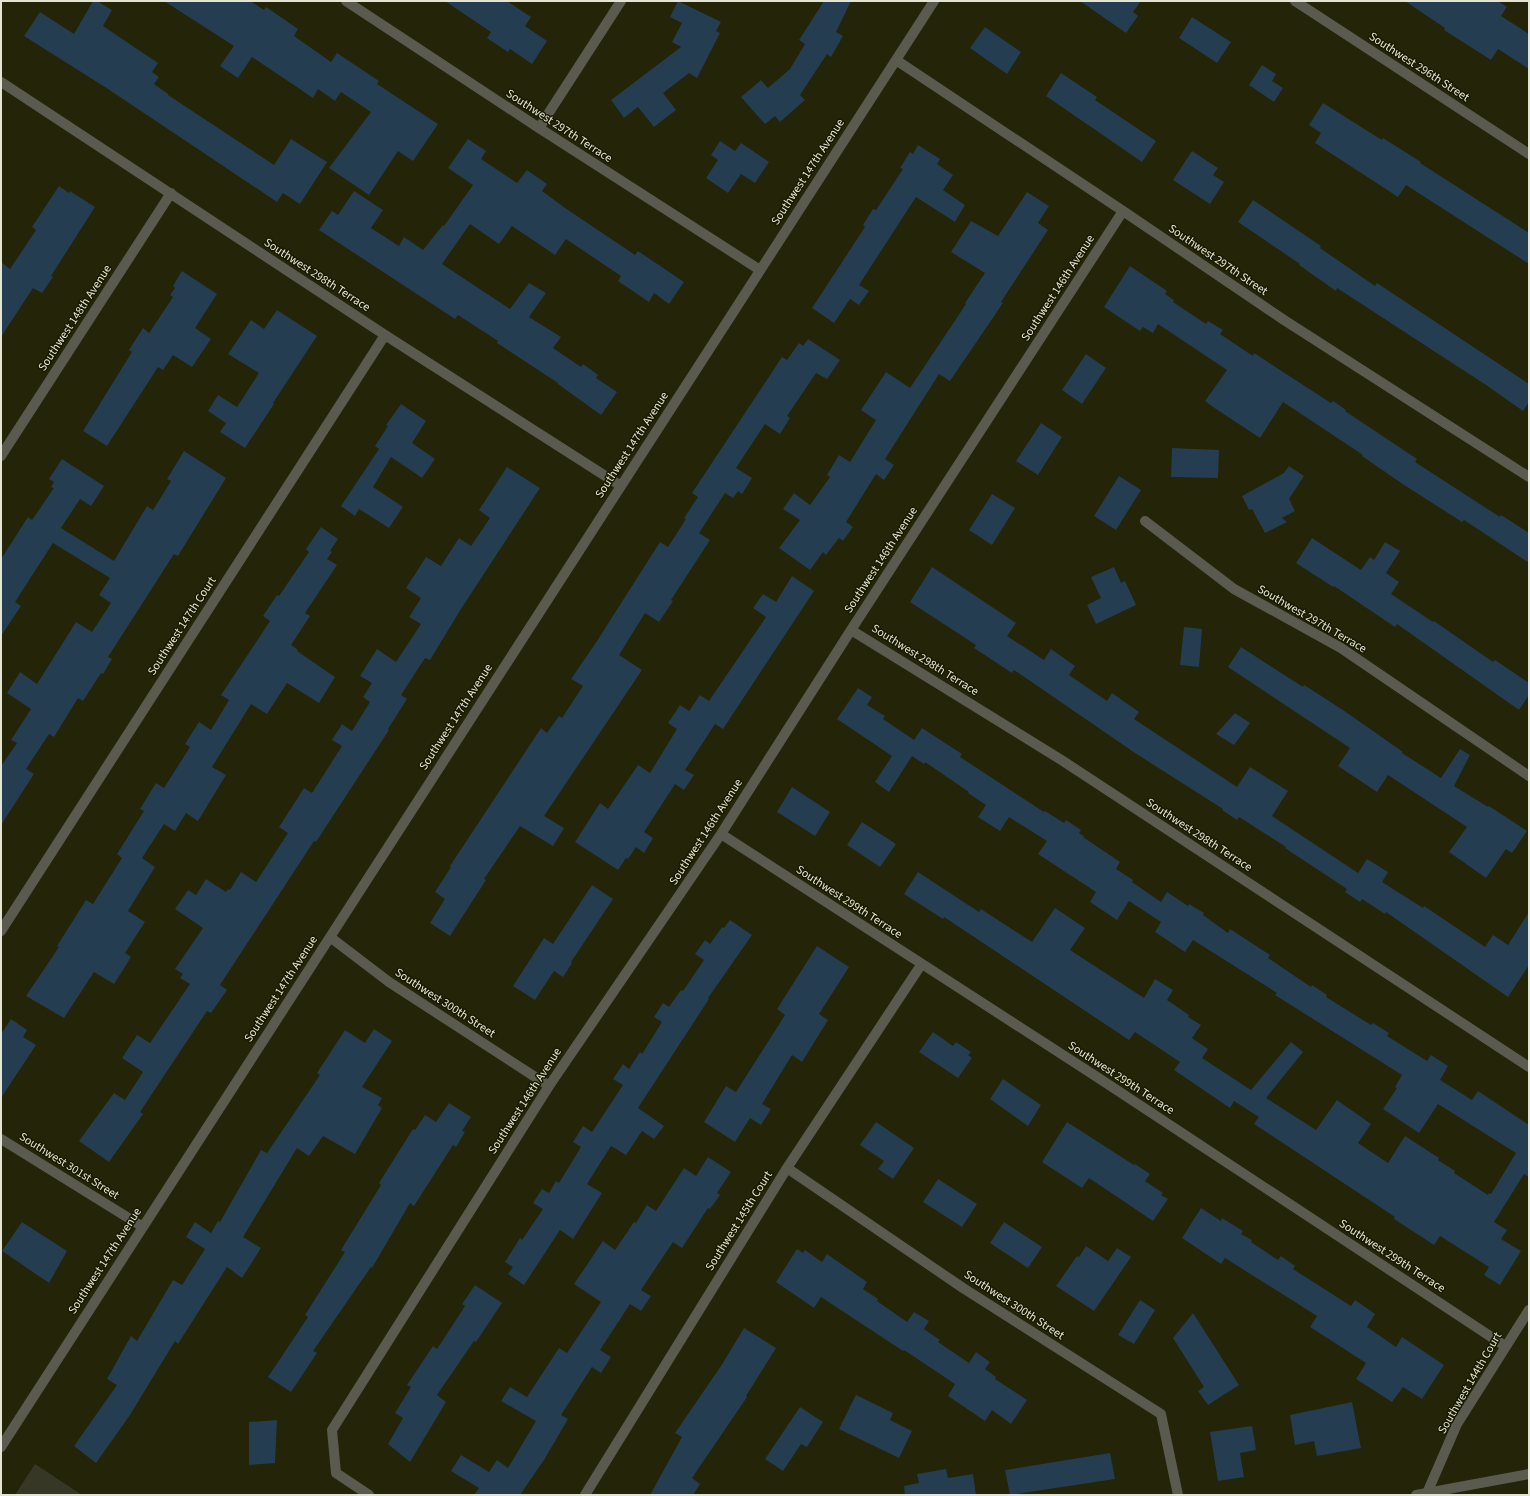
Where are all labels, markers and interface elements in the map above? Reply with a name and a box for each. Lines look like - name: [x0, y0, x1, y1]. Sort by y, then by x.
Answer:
- street label: Southwest 296th Street: [1365, 28, 1473, 106]
- street label: Southwest 297th Terrace: [503, 85, 615, 167]
- street label: Southwest 147th Avenue: [767, 115, 849, 228]
- street label: Southwest 297th Street: [1165, 220, 1271, 300]
- street label: Southwest 146th Avenue: [1017, 231, 1099, 344]
- street label: Southwest 298th Terrace: [261, 234, 373, 316]
- street label: Southwest 148th Avenue: [34, 261, 116, 374]
- street label: Southwest 147th Avenue: [591, 388, 673, 501]
- street label: Southwest 146th Avenue: [840, 503, 922, 616]
- street label: Southwest 147th Court: [144, 573, 220, 679]
- street label: Southwest 297th Terrace: [1254, 581, 1370, 657]
- street label: Southwest 298th Terrace: [868, 620, 982, 700]
- street label: Southwest 147th Avenue: [415, 660, 497, 773]
- street label: Southwest 146th Avenue: [665, 775, 747, 888]
- street label: Southwest 298th Terrace: [1143, 794, 1255, 876]
- street label: Southwest 299th Terrace: [793, 861, 905, 943]
- street label: Southwest 147th Avenue: [240, 932, 322, 1045]
- street label: Southwest 300th Street: [391, 964, 499, 1042]
- street label: Southwest 299th Terrace: [1065, 1037, 1177, 1119]
- street label: Southwest 146th Avenue: [484, 1044, 566, 1157]
- street label: Southwest 301st Street: [16, 1128, 122, 1204]
- street label: Southwest 145th Court: [701, 1168, 777, 1274]
- street label: Southwest 147th Avenue: [64, 1204, 146, 1317]
- street label: Southwest 299th Terrace: [1336, 1215, 1448, 1297]
- street label: Southwest 300th Street: [960, 1266, 1068, 1344]
- street label: Southwest 144th Court: [1434, 1329, 1506, 1437]

